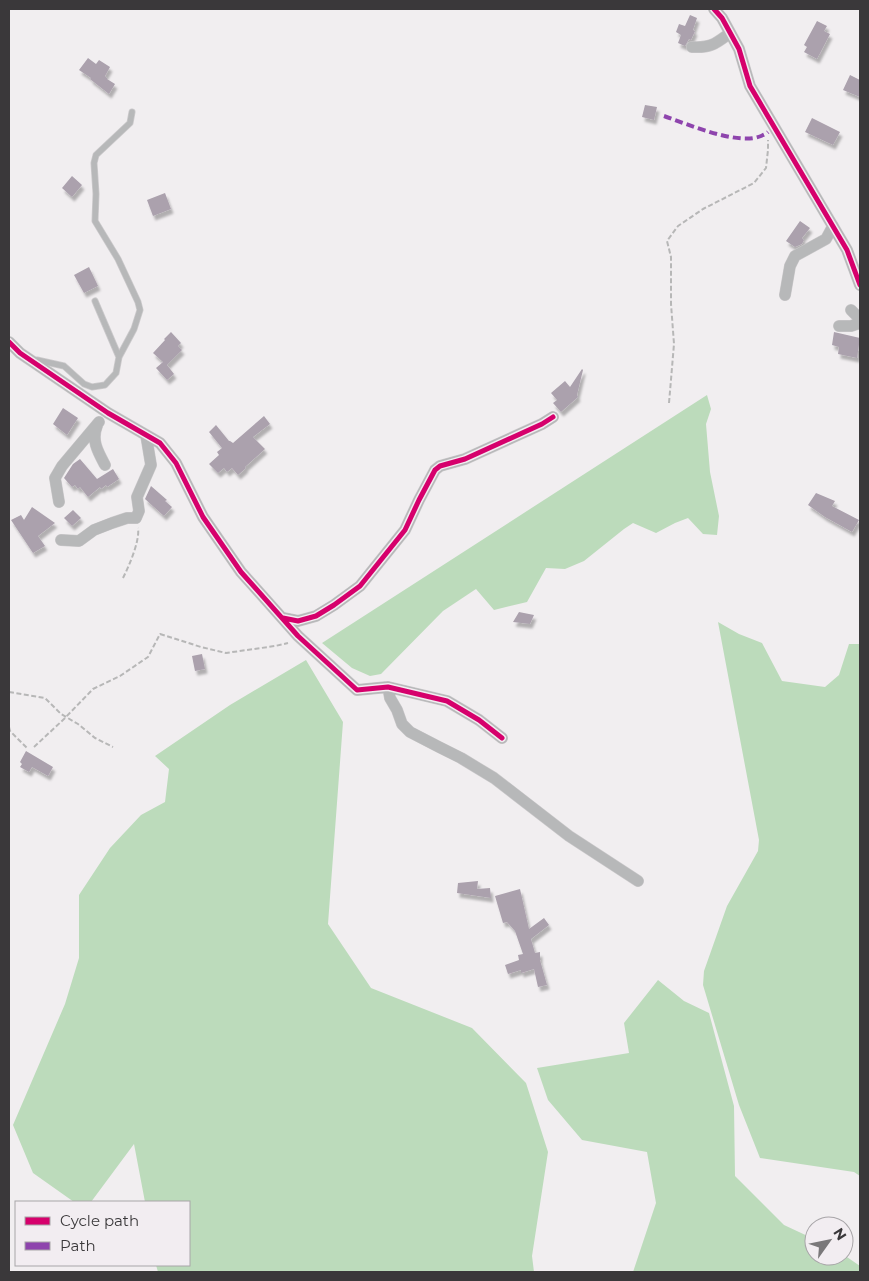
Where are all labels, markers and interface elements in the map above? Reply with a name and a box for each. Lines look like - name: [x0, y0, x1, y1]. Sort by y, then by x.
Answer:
- legend: [15, 1201, 190, 1266]
- text: Cycle path: [60, 1211, 139, 1230]
- north arrow: [804, 1216, 854, 1266]
- text: N: [829, 1224, 851, 1244]
- text: Path: [60, 1236, 96, 1255]

